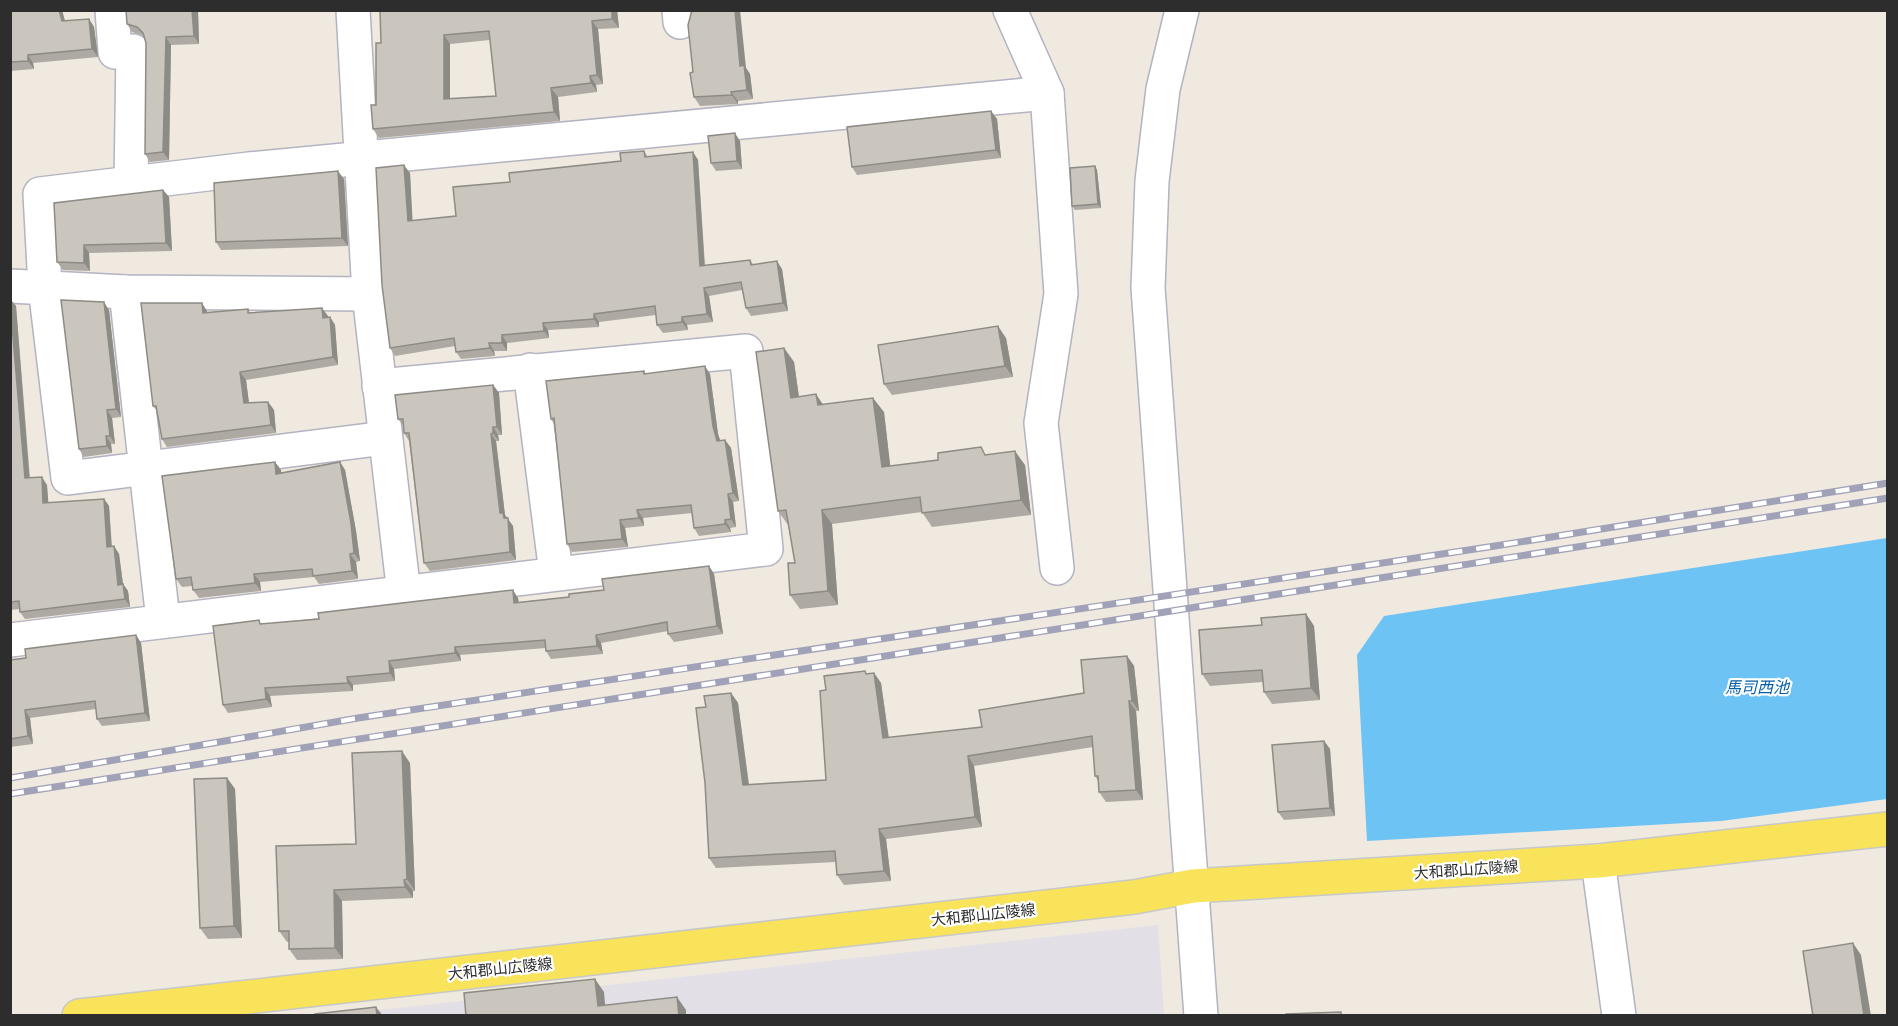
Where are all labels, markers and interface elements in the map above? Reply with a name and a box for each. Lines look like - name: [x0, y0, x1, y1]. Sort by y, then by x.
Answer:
- water label: 馬司西池: [1725, 676, 1791, 698]
- street label: 大和郡山広陵線: [1413, 855, 1519, 883]
- street label: 大和郡山広陵線: [930, 899, 1036, 929]
- street label: 大和郡山広陵線: [447, 953, 553, 983]

